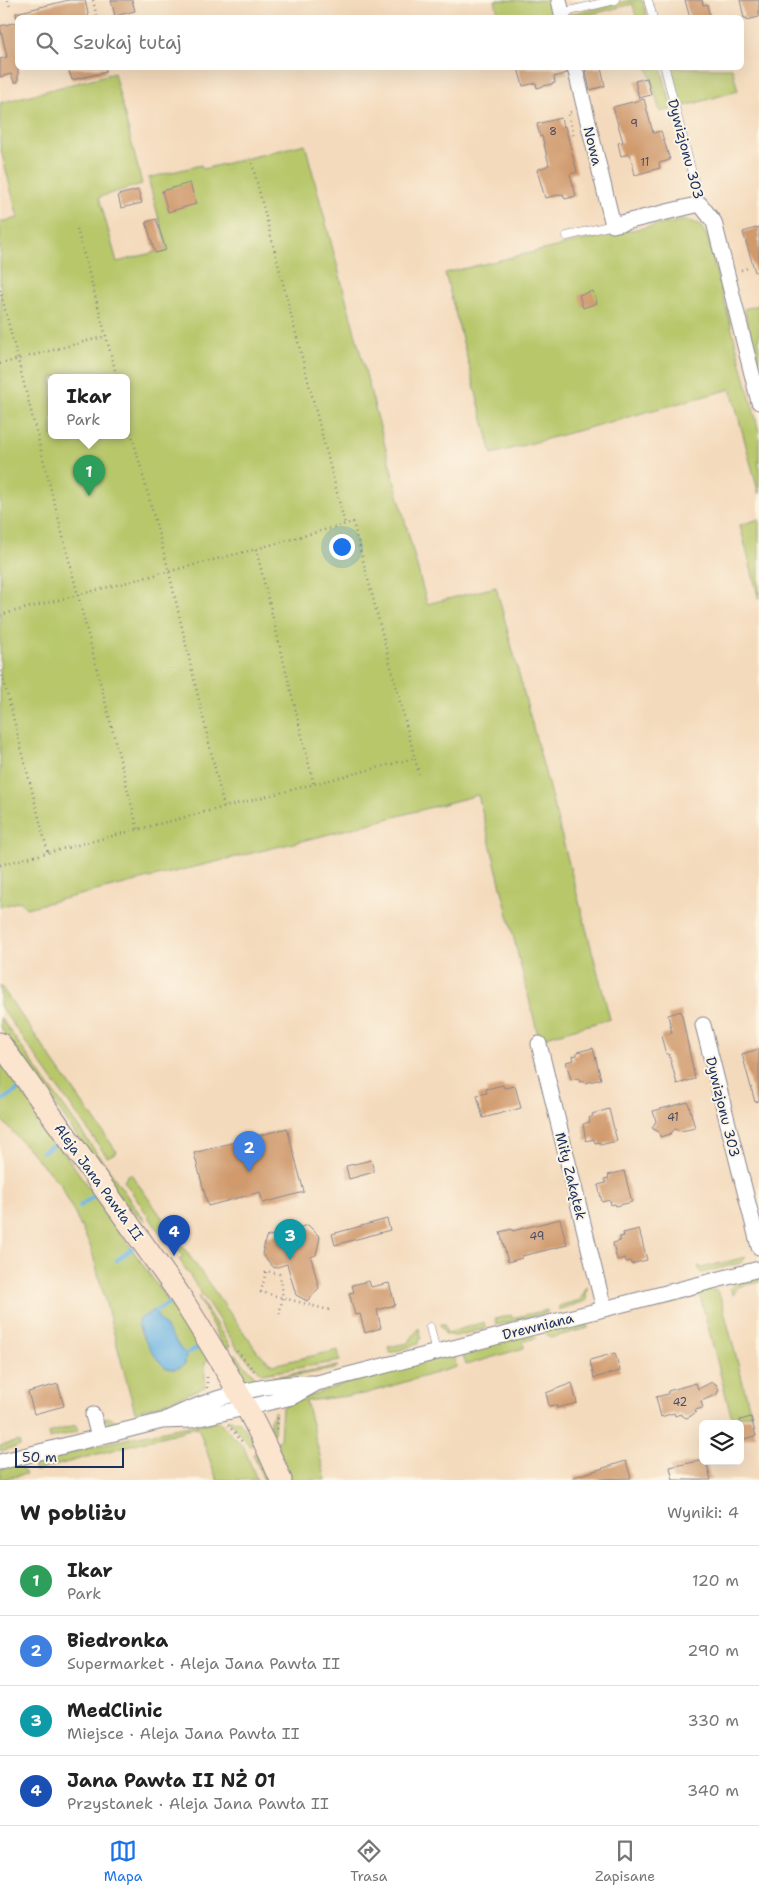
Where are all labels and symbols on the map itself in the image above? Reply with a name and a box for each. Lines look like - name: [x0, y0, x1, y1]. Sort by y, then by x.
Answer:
- street label: Dywizjonu 303: [664, 97, 708, 201]
- house number: 9: [630, 116, 638, 131]
- house number: 8: [549, 124, 557, 139]
- street label: Nowa: [579, 125, 607, 168]
- house number: 11: [641, 155, 649, 170]
- pin: 1: [73, 455, 105, 496]
- your location: [329, 534, 355, 560]
- street label: Dywizjonu 303: [702, 1055, 744, 1159]
- house number: 41: [667, 1110, 679, 1125]
- street label: Aleja Jana Pawła II: [51, 1120, 148, 1244]
- street label: Miły Zakątek: [551, 1130, 591, 1222]
- pin: 2: [233, 1131, 265, 1172]
- pin: 4: [158, 1215, 190, 1256]
- pin: 3: [274, 1219, 306, 1260]
- house number: 49: [530, 1229, 544, 1244]
- street label: Drewniana: [500, 1308, 576, 1344]
- house number: 42: [673, 1395, 687, 1410]
- scale bar: [15, 1445, 124, 1468]

